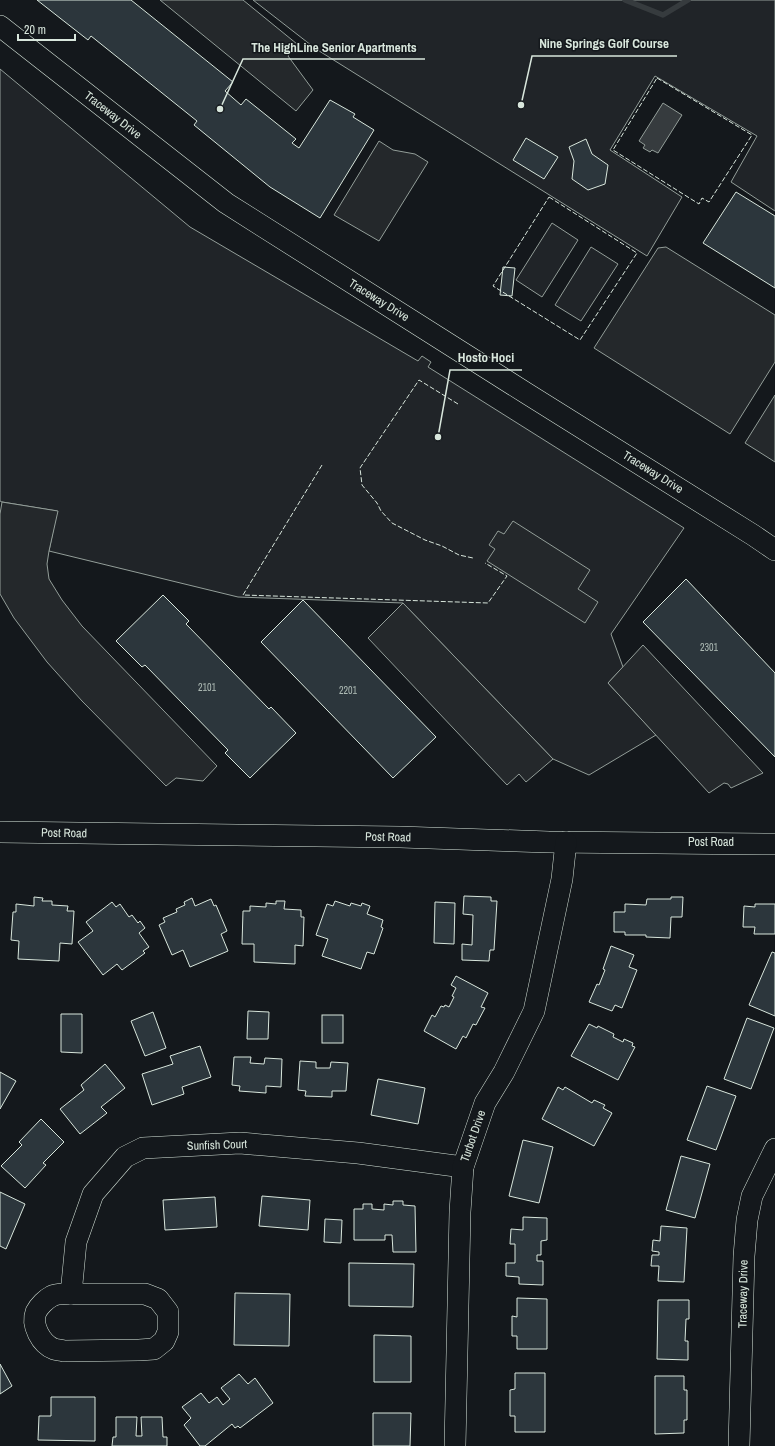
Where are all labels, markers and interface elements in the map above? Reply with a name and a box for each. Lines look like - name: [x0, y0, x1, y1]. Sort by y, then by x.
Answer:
- scale bar: [18, 16, 75, 42]
- text: 20 m: [24, 22, 46, 38]
- callout: Nine Springs Golf Course: [532, 31, 677, 56]
- callout: The HighLine Senior Apartments: [243, 34, 425, 59]
- text: Nine Springs Golf Course: [539, 35, 669, 52]
- text: The HighLine Senior Apartments: [251, 39, 417, 56]
- street label: Traceway Drive: [81, 88, 145, 142]
- street label: Traceway Drive: [346, 275, 412, 325]
- callout: Hosto Hoci: [450, 345, 522, 370]
- text: Hosto Hoci: [458, 349, 514, 366]
- street label: Traceway Drive: [620, 447, 686, 497]
- house number: 2301: [700, 641, 719, 654]
- house number: 2101: [198, 681, 217, 694]
- house number: 2201: [339, 684, 358, 697]
- street label: Post Road: [41, 825, 87, 841]
- street label: Post Road: [365, 829, 411, 845]
- street label: Post Road: [688, 834, 734, 850]
- street label: Turbot Drive: [457, 1108, 489, 1164]
- street label: Sunfish Court: [187, 1136, 248, 1154]
- street label: Traceway Drive: [734, 1260, 752, 1328]

